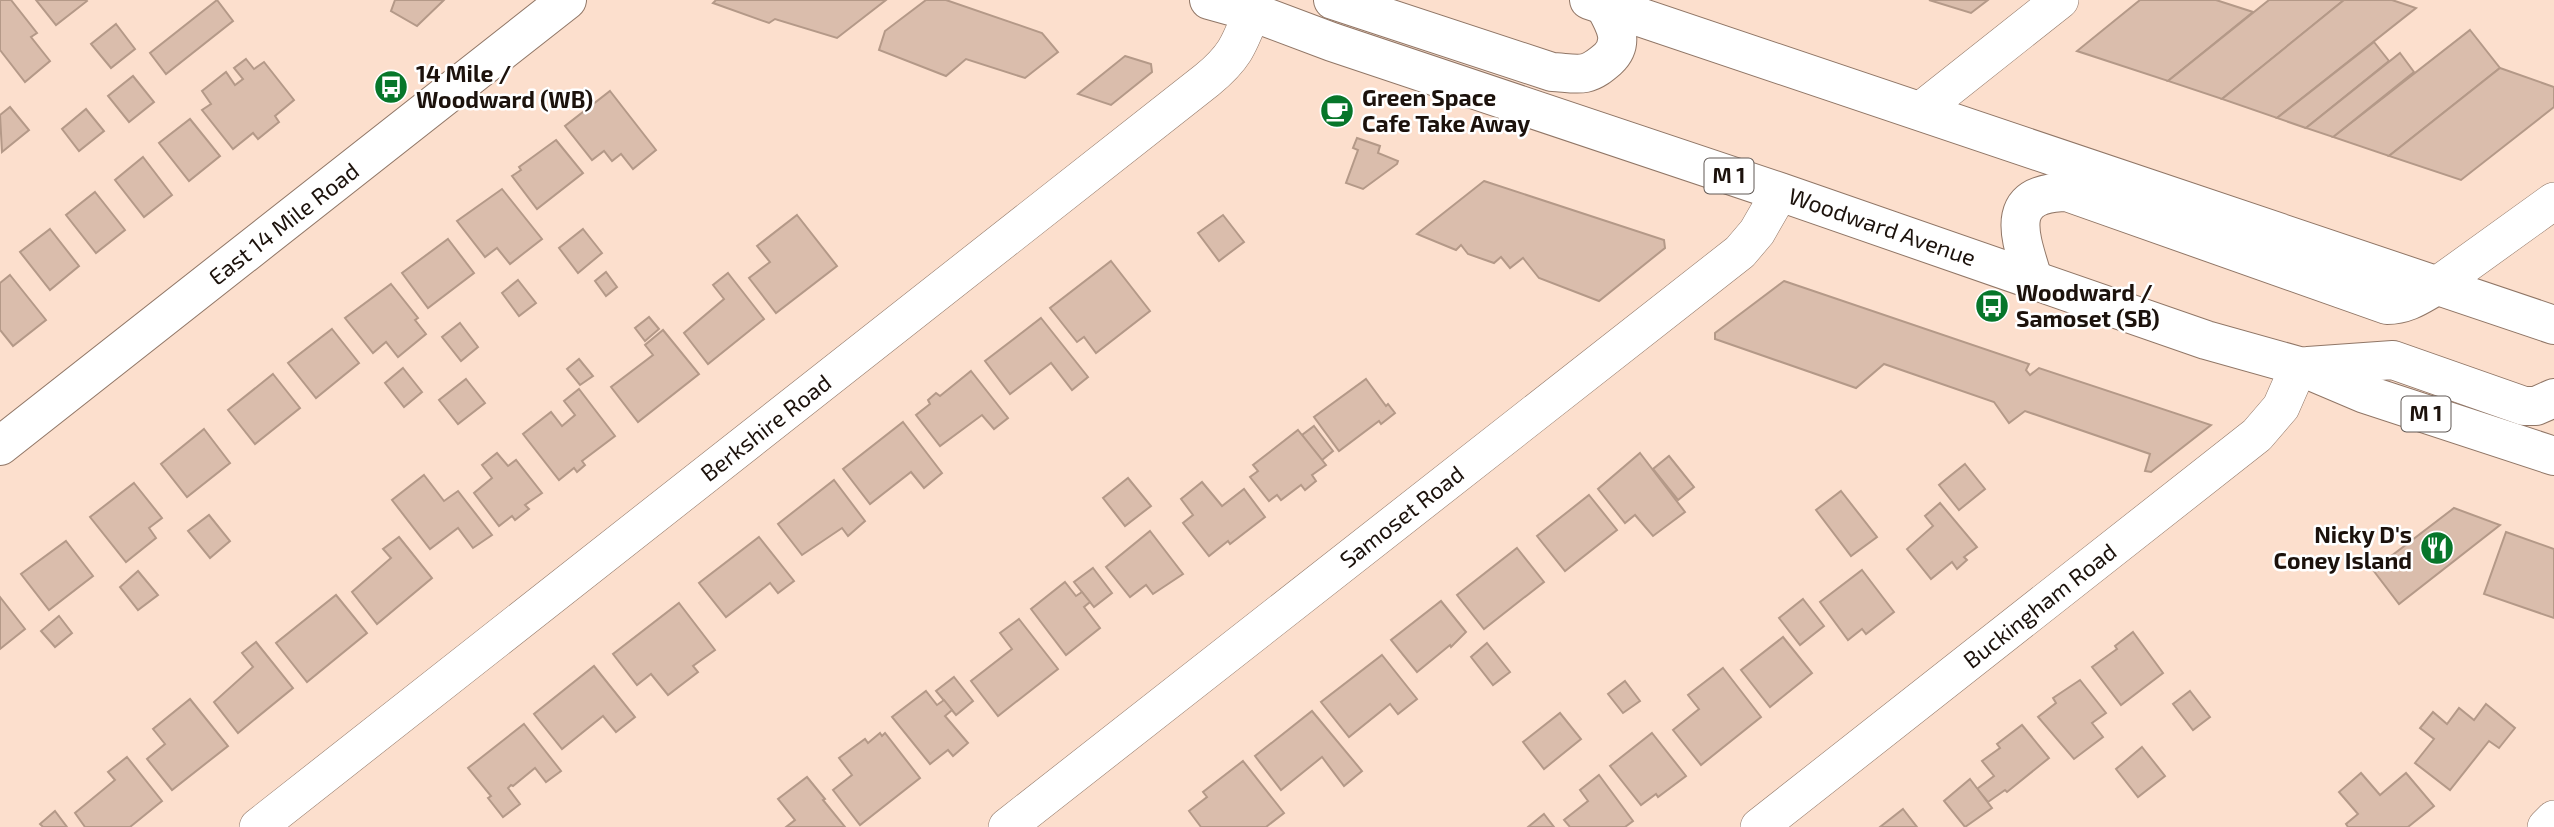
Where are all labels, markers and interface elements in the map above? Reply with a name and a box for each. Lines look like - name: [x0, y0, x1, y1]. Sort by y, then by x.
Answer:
- place label: 14 Mile / Woodward (WB): [416, 59, 593, 113]
- bus stop icon: 14 Mile / Woodward (WB): [372, 68, 410, 106]
- place label: Green Space Cafe Take Away: [1362, 83, 1530, 137]
- cafe icon: Green Space Cafe Take Away: [1318, 92, 1356, 130]
- street label: East 14 Mile Road: [203, 156, 364, 290]
- road number: M 1: [1704, 158, 1754, 194]
- street label: Woodward Avenue: [1785, 181, 1980, 271]
- place label: Woodward / Samoset (SB): [2016, 278, 2160, 332]
- bus stop icon: Woodward / Samoset (SB): [1973, 287, 2011, 325]
- street label: Berkshire Road: [695, 368, 836, 487]
- road number: M 1: [2402, 396, 2450, 432]
- street label: Samoset Road: [1334, 459, 1469, 573]
- place label: Nicky D's Coney Island: [2274, 520, 2412, 574]
- restaurant icon: Nicky D's Coney Island: [2418, 529, 2456, 567]
- street label: Buckingham Road: [1957, 537, 2121, 674]

